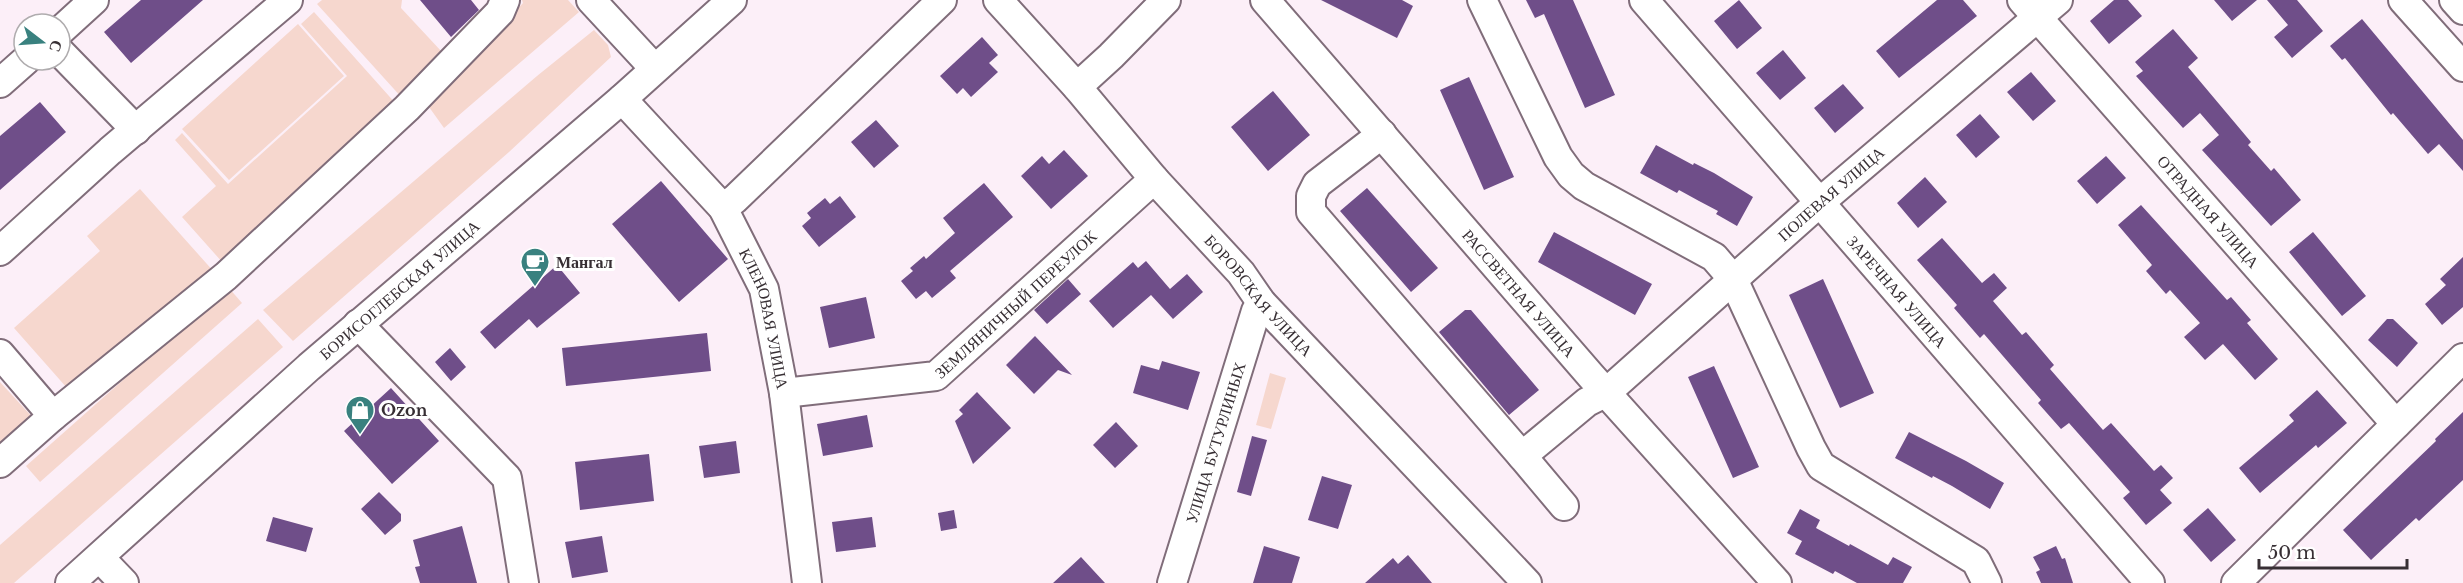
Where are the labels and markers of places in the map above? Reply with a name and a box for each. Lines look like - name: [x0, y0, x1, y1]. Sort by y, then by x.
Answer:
- cafe icon: Мангал: [519, 246, 551, 288]
- place label: Мангал: [556, 252, 613, 272]
- shop icon: Ozon: [344, 394, 376, 436]
- place label: Ozon: [381, 400, 428, 420]

